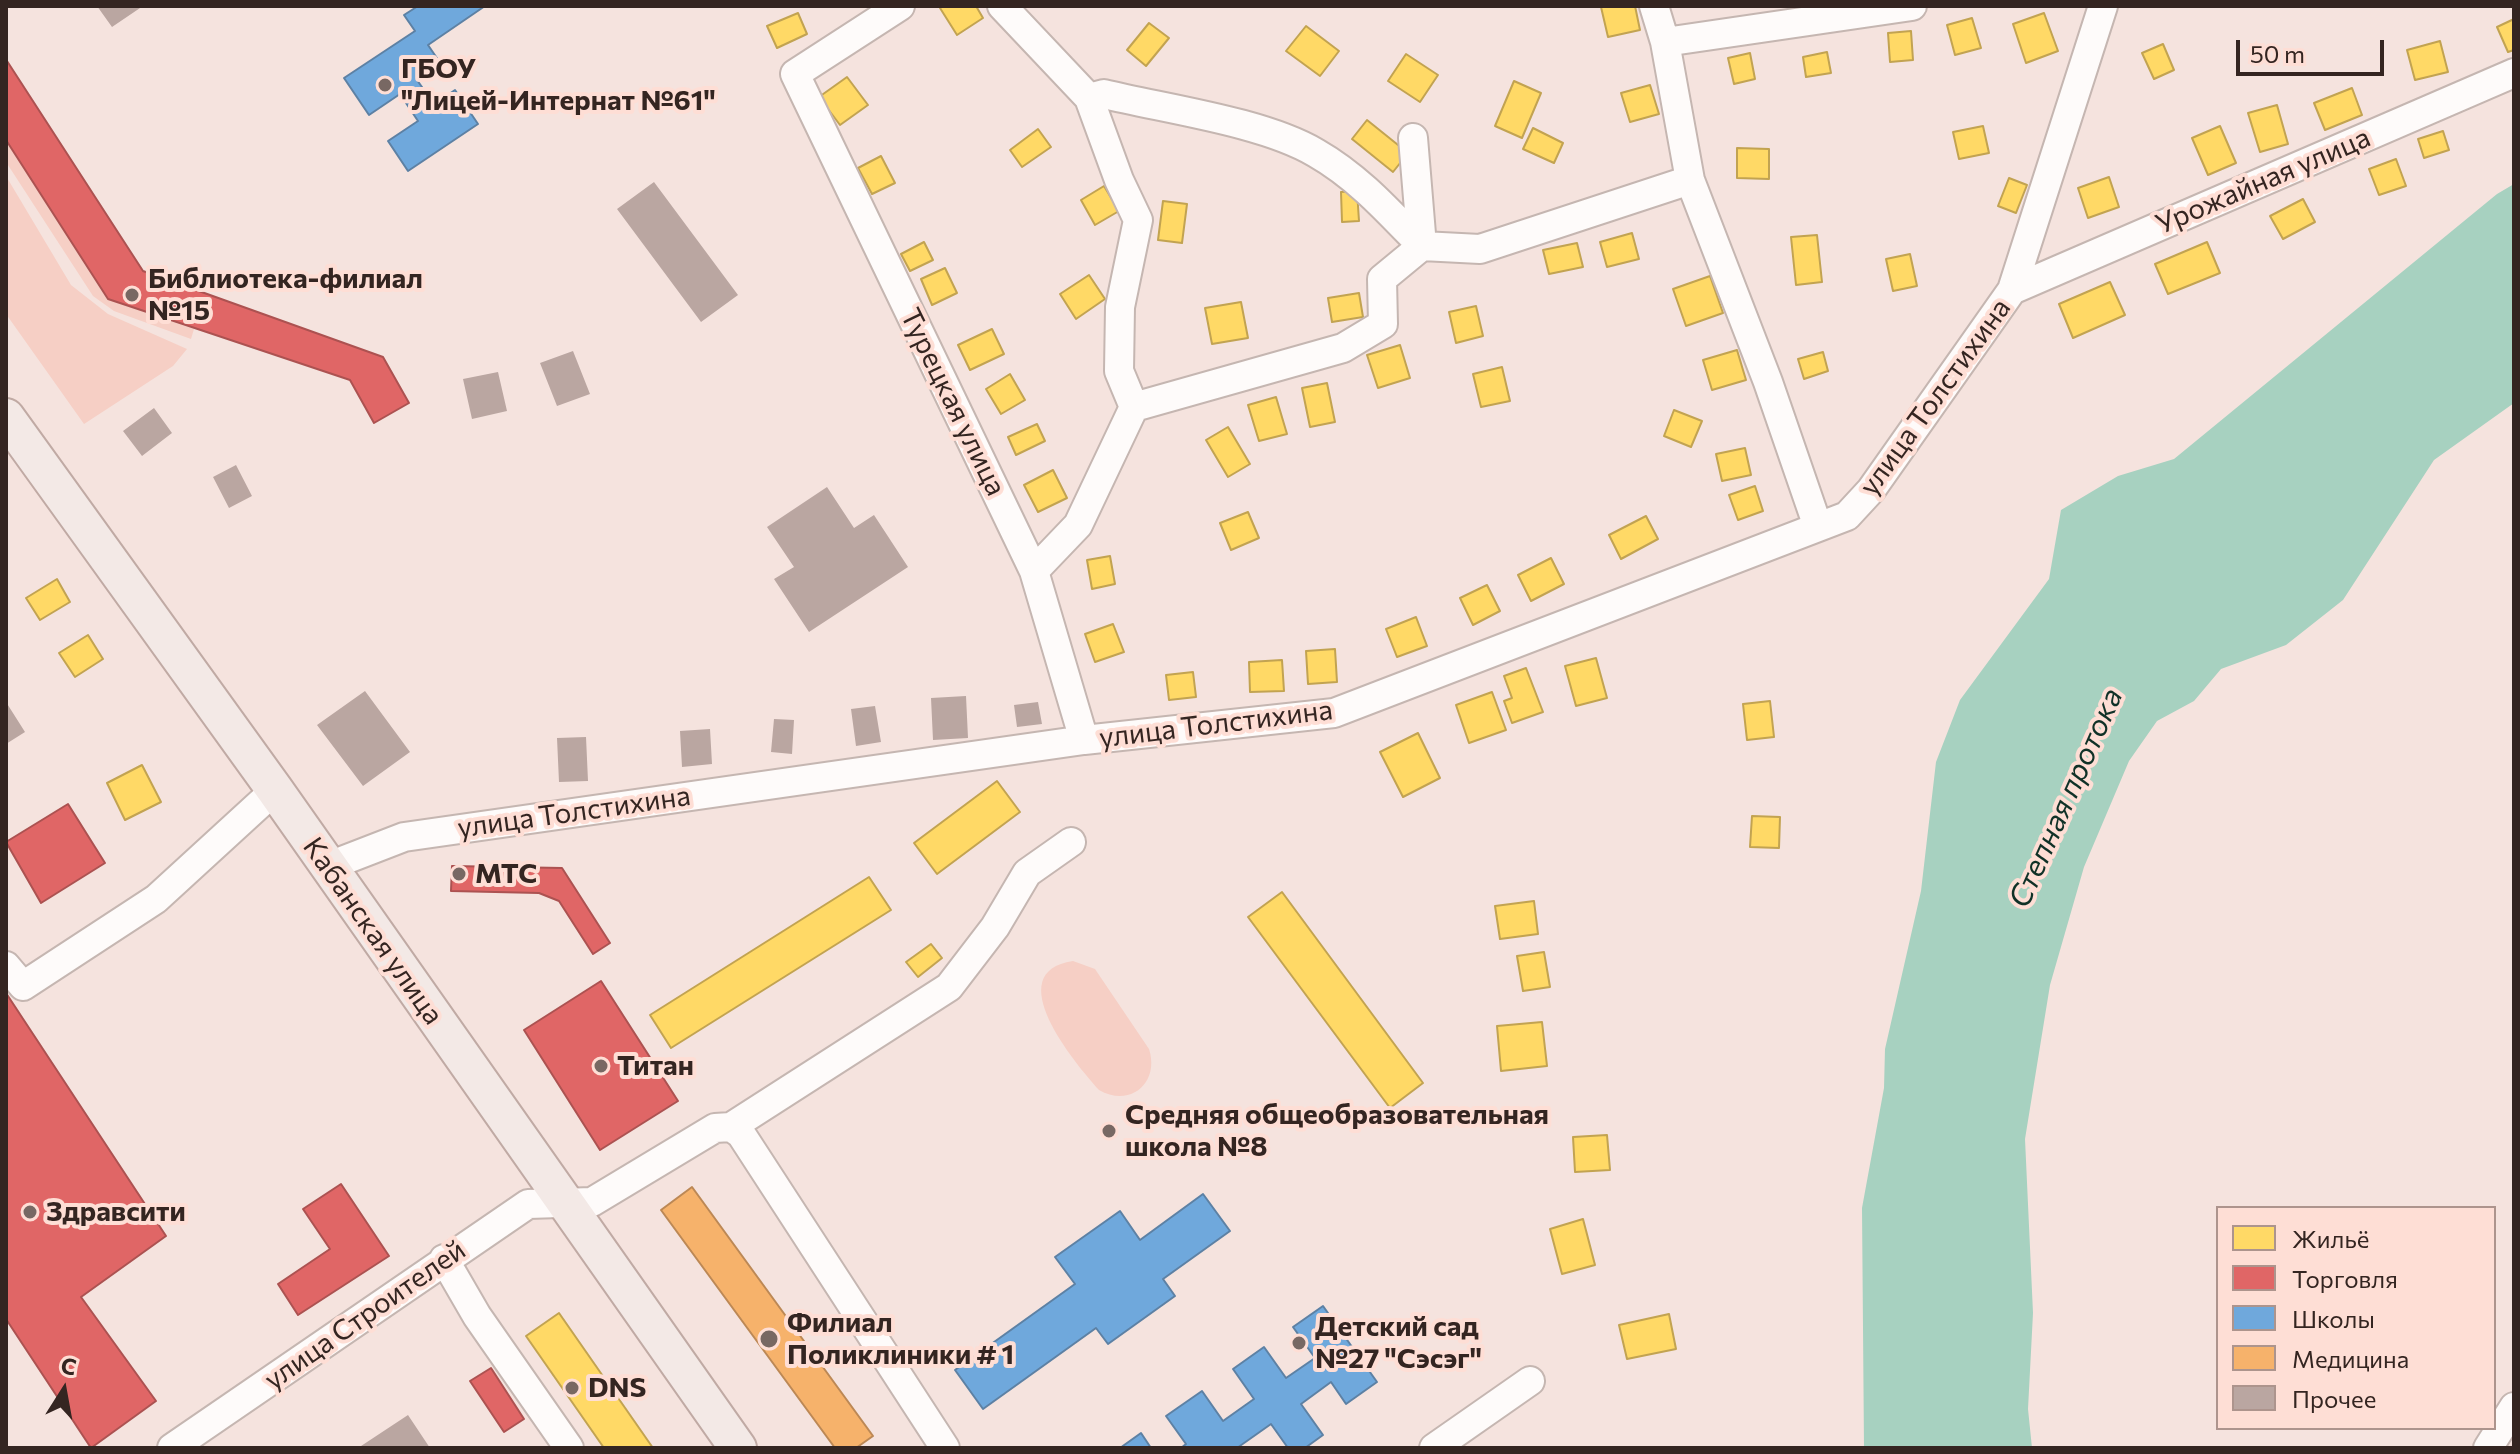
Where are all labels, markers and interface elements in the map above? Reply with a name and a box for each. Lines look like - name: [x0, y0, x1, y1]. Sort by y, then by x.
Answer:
- scale bar: [2240, 24, 2388, 74]
- text: 50 m: [2250, 39, 2305, 68]
- place label: ГБОУ "Лицей-Интернат №61": [401, 52, 716, 118]
- marker: ГБОУ "Лицей-Интернат №61": [376, 76, 394, 94]
- street label: Урожайная улица: [2151, 121, 2375, 241]
- place label: Библиотека-филиал №15: [148, 262, 423, 328]
- marker: Библиотека-филиал №15: [123, 286, 141, 304]
- street label: улица Толстихина: [1852, 292, 2018, 502]
- street label: Турецкая улица: [893, 303, 1013, 501]
- water label: Степная протока: [2001, 683, 2131, 913]
- street label: улица Толстихина: [1097, 693, 1335, 755]
- street label: улица Толстихина: [455, 779, 693, 845]
- street label: Кабанская улица: [296, 831, 450, 1031]
- place label: МТС: [475, 857, 537, 891]
- marker: МТС: [450, 865, 468, 883]
- place label: Титан: [617, 1049, 694, 1083]
- marker: Титан: [592, 1057, 610, 1075]
- place label: Средняя общеобразовательная школа №8: [1125, 1098, 1549, 1164]
- marker: Средняя общеобразовательная школа №8: [1100, 1122, 1118, 1140]
- place label: Здравсити: [46, 1195, 186, 1229]
- marker: Здравсити: [21, 1203, 39, 1221]
- legend: [2216, 1206, 2496, 1430]
- text: Жильё: [2292, 1224, 2369, 1253]
- street label: улица Строителей: [258, 1233, 472, 1397]
- text: Торговля: [2292, 1264, 2398, 1293]
- text: Школы: [2292, 1304, 2375, 1333]
- place label: Филиал Поликлиники # 1: [787, 1306, 1014, 1372]
- place label: Детский сад №27 "Сэсэг": [1315, 1310, 1482, 1376]
- marker: Филиал Поликлиники # 1: [758, 1328, 780, 1350]
- marker: Детский сад №27 "Сэсэг": [1290, 1334, 1308, 1352]
- text: Медицина: [2292, 1344, 2409, 1373]
- north arrow: [24, 1350, 104, 1430]
- text: С: [59, 1351, 79, 1381]
- place label: DNS: [588, 1371, 646, 1405]
- marker: DNS: [563, 1379, 581, 1397]
- text: Прочее: [2292, 1384, 2376, 1413]

